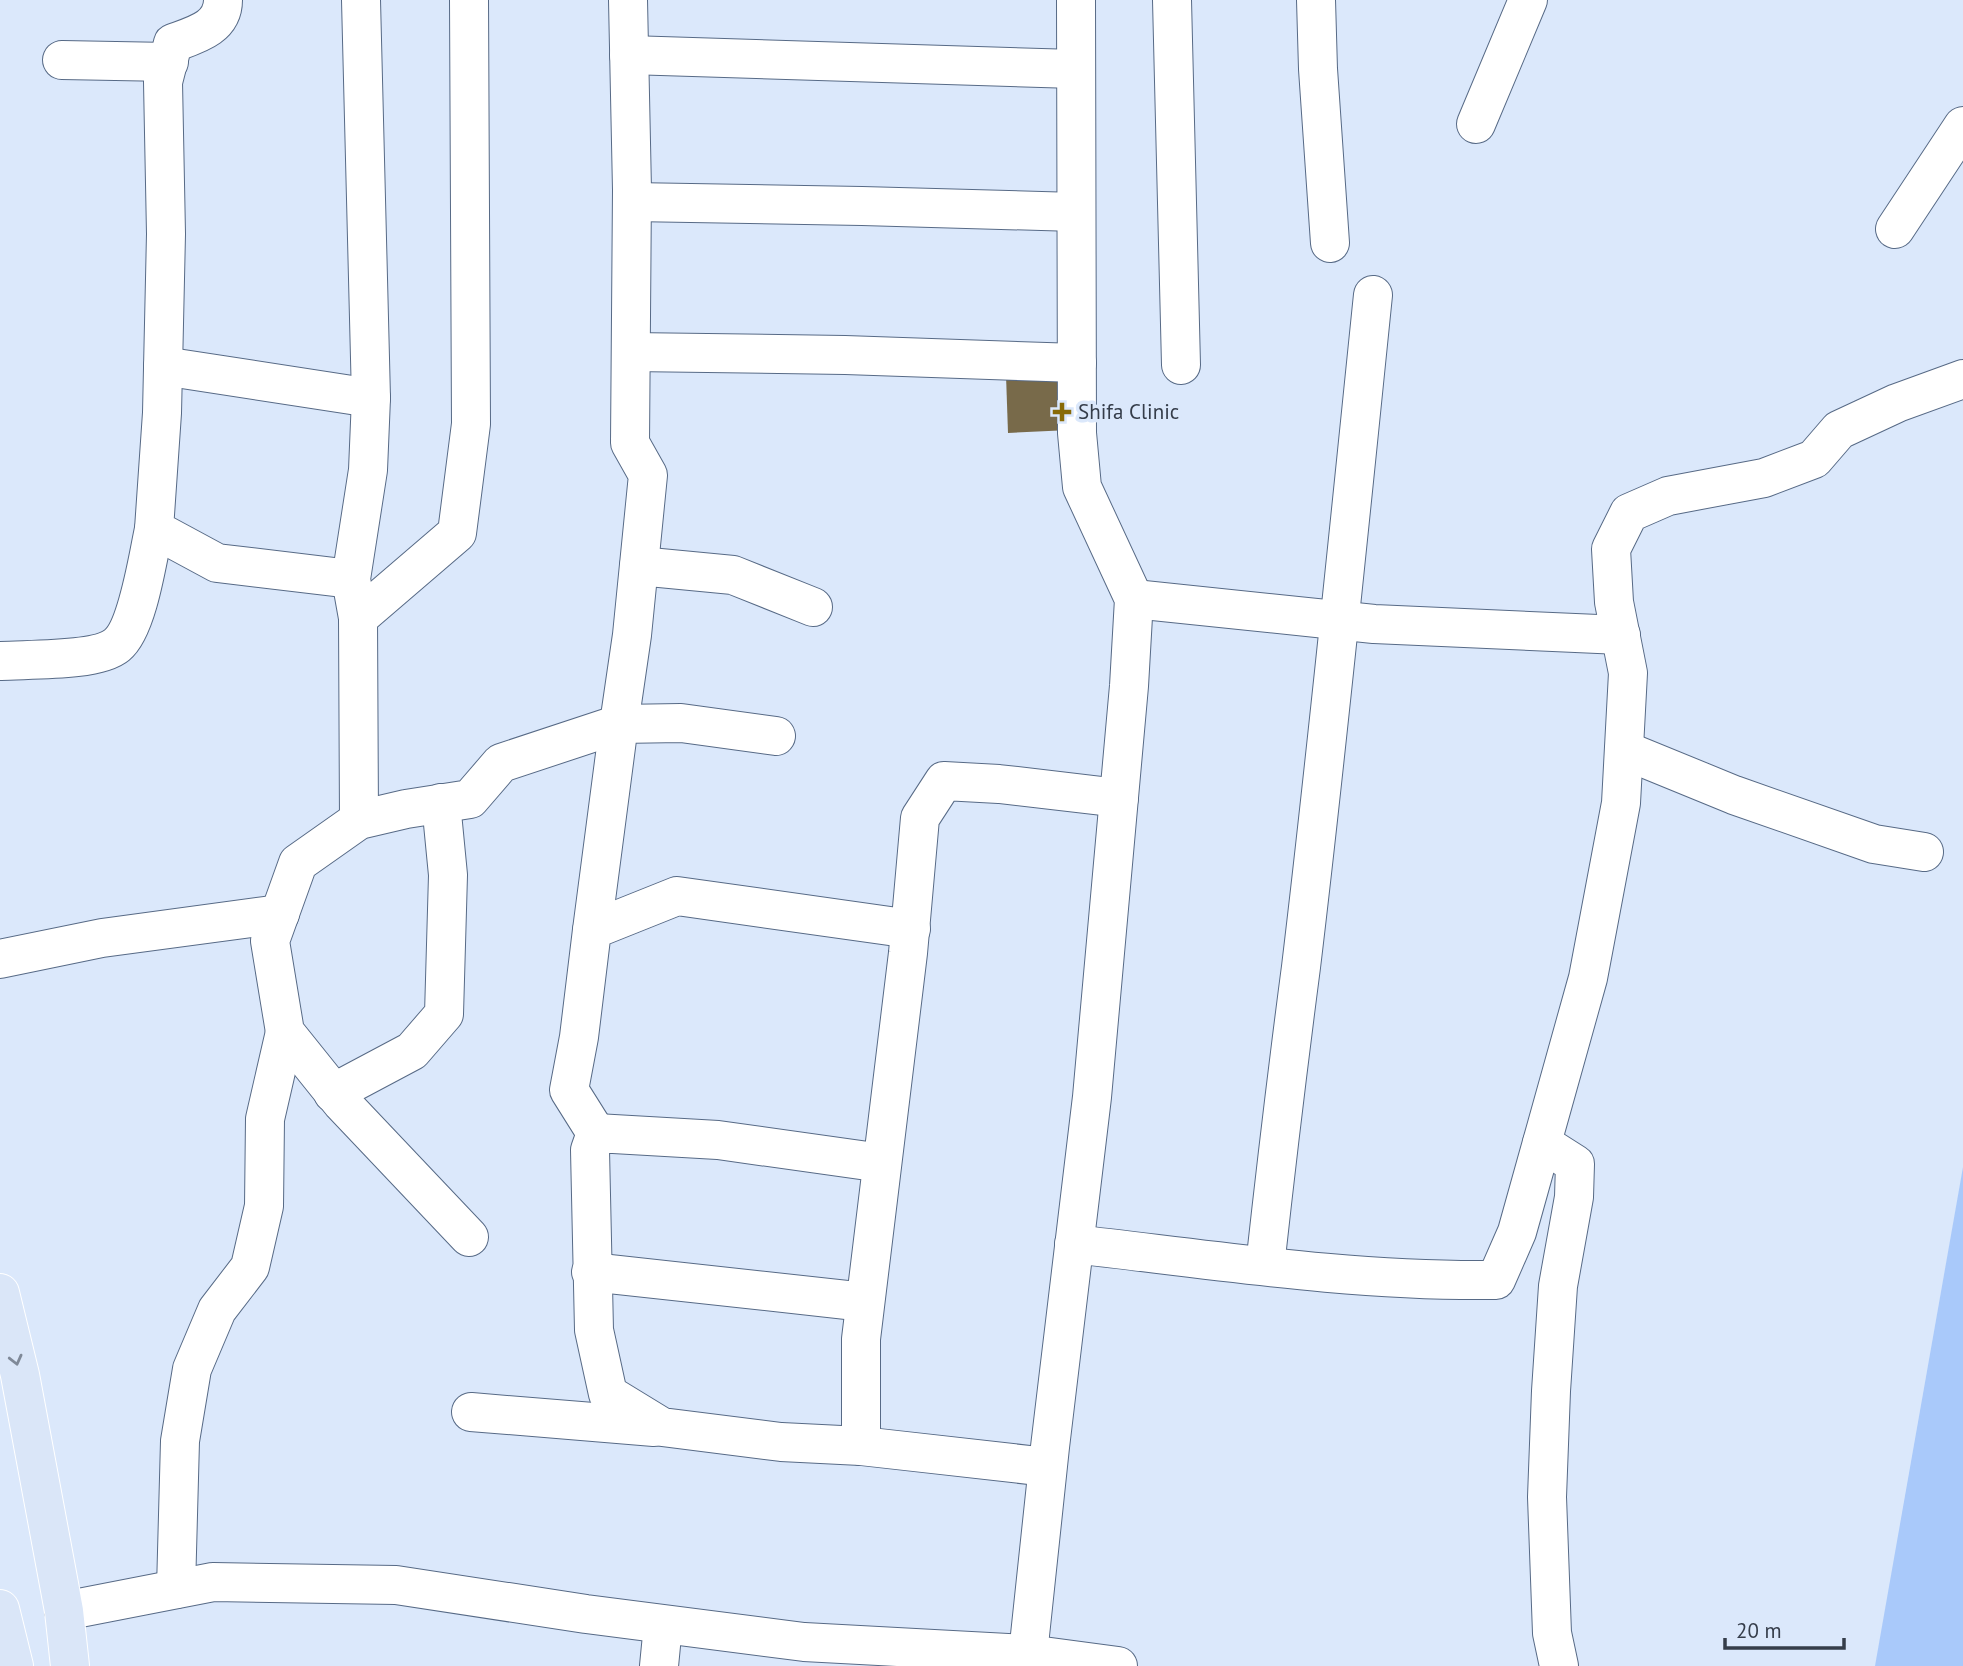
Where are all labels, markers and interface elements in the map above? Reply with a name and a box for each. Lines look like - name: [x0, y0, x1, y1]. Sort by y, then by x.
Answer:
- place label: Shifa Clinic: [1078, 398, 1179, 425]
- marker: Shifa Clinic: [1052, 402, 1072, 422]
- one-way arrow: [8, 1353, 22, 1365]
- scale bar: [1725, 1606, 1844, 1650]
- text: 20 m: [1736, 1617, 1782, 1644]

